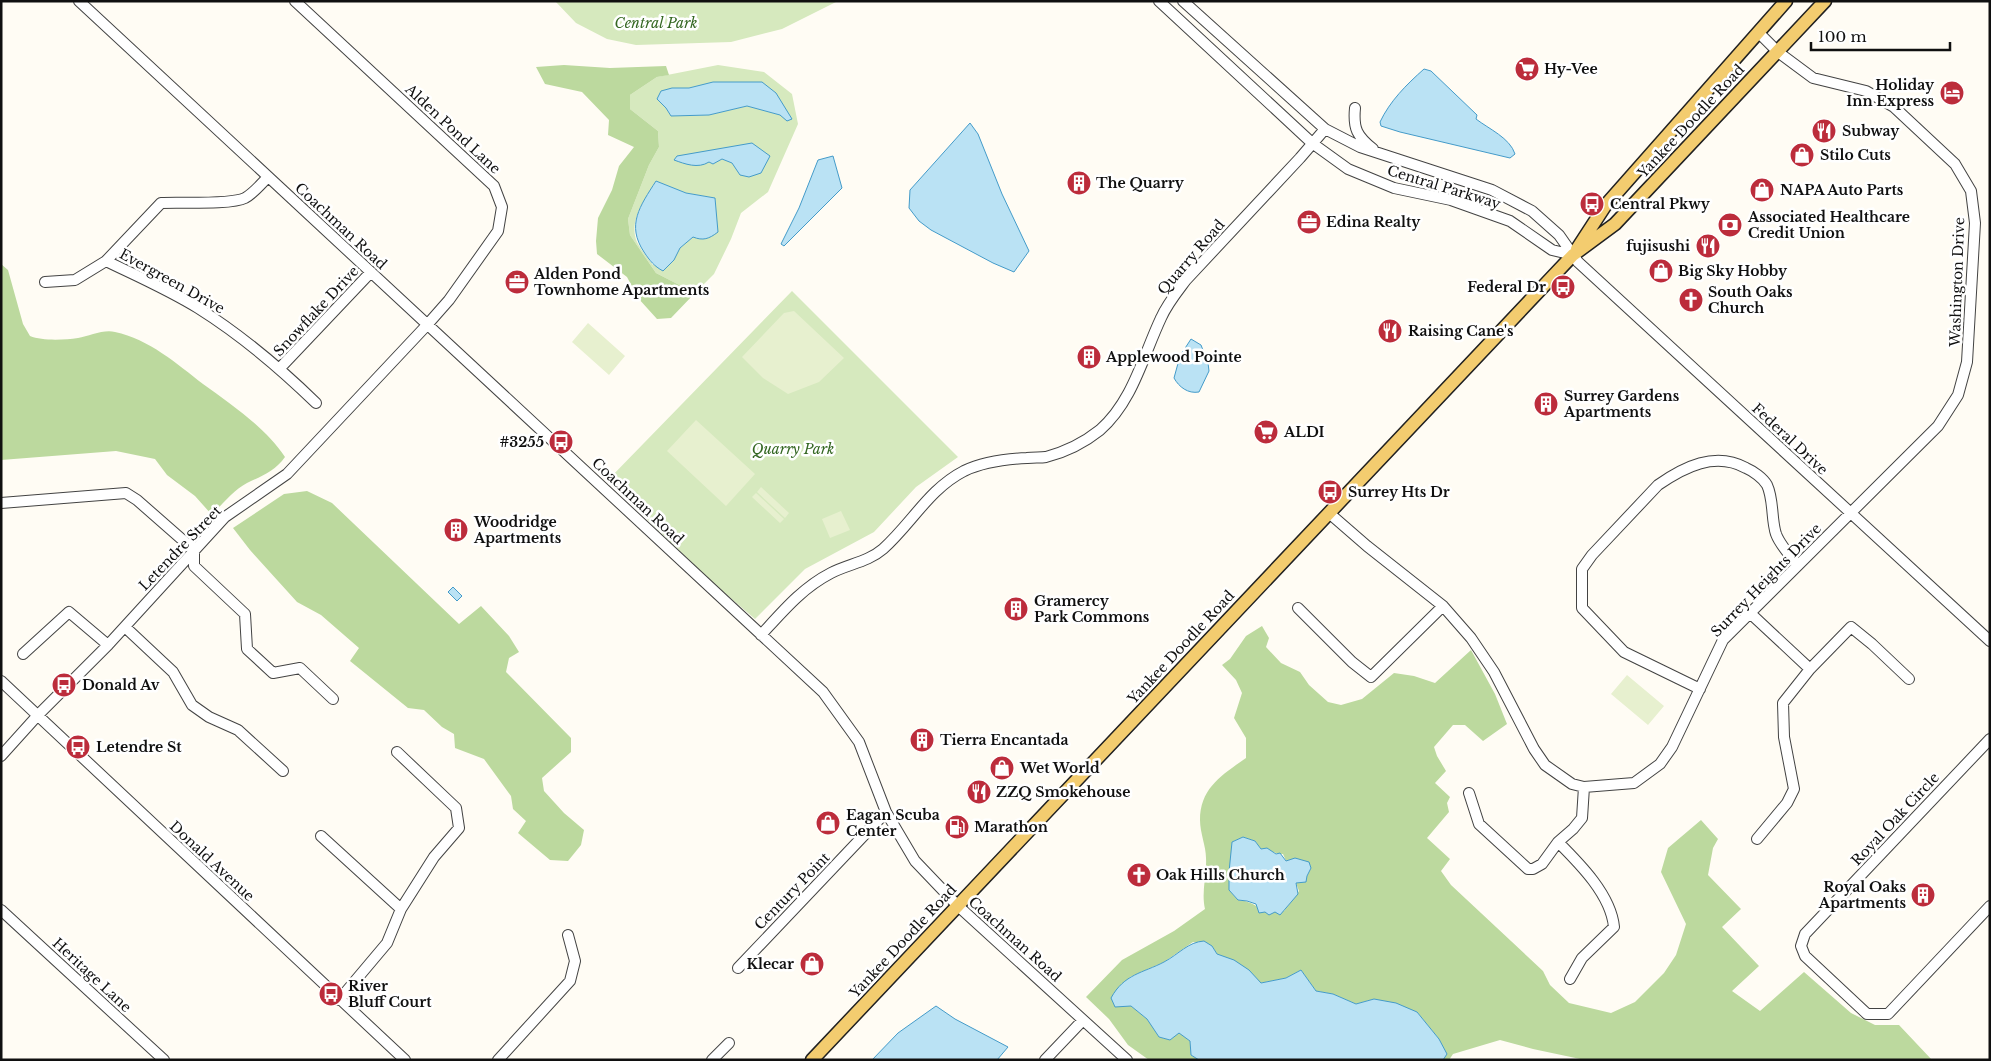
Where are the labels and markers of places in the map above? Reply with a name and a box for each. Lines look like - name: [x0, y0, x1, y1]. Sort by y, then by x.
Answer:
- supermarket icon: Hy-Vee: [1514, 56, 1540, 82]
- place label: Hy-Vee: [1544, 60, 1598, 78]
- place label: Holiday Inn Express: [1846, 76, 1935, 110]
- hotel icon: Holiday Inn Express: [1939, 80, 1965, 106]
- restaurant icon: Subway: [1811, 118, 1837, 144]
- place label: Subway: [1842, 122, 1900, 140]
- shop icon: Stilo Cuts: [1789, 142, 1815, 168]
- place label: Stilo Cuts: [1820, 146, 1891, 164]
- building icon: The Quarry: [1066, 170, 1092, 196]
- place label: The Quarry: [1096, 174, 1185, 192]
- shop icon: NAPA Auto Parts: [1749, 177, 1775, 203]
- place label: NAPA Auto Parts: [1780, 181, 1904, 199]
- bus stop icon: Central Pkwy: [1579, 191, 1605, 217]
- place label: Central Pkwy: [1610, 195, 1711, 213]
- place label: Associated Healthcare Credit Union: [1747, 208, 1910, 242]
- office icon: Edina Realty: [1296, 209, 1322, 235]
- bank icon: Associated Healthcare Credit Union: [1717, 212, 1743, 238]
- place label: Edina Realty: [1326, 213, 1421, 231]
- restaurant icon: fujisushi: [1695, 233, 1721, 259]
- place label: fujisushi: [1626, 237, 1690, 255]
- shop icon: Big Sky Hobby: [1648, 258, 1674, 284]
- place label: Big Sky Hobby: [1678, 262, 1788, 280]
- place label: Alden Pond Townhome Apartments: [533, 265, 710, 299]
- office icon: Alden Pond Townhome Apartments: [504, 269, 530, 295]
- bus stop icon: Federal Dr: [1550, 274, 1576, 300]
- place label: Federal Dr: [1467, 278, 1546, 296]
- place label: South Oaks Church: [1708, 283, 1793, 317]
- church icon: South Oaks Church: [1678, 287, 1704, 313]
- restaurant icon: Raising Cane's: [1377, 318, 1403, 344]
- place label: Raising Cane's: [1408, 322, 1514, 340]
- building icon: Applewood Pointe: [1076, 344, 1102, 370]
- place label: Applewood Pointe: [1105, 348, 1242, 366]
- place label: Surrey Gardens Apartments: [1563, 387, 1680, 421]
- building icon: Surrey Gardens Apartments: [1533, 391, 1559, 417]
- supermarket icon: ALDI: [1253, 419, 1279, 445]
- place label: ALDI: [1283, 423, 1325, 441]
- bus stop icon: #3255: [548, 429, 574, 455]
- place label: #3255: [499, 433, 544, 451]
- bus stop icon: Surrey Hts Dr: [1317, 479, 1343, 505]
- place label: Surrey Hts Dr: [1348, 483, 1450, 501]
- place label: Woodridge Apartments: [473, 513, 562, 547]
- building icon: Woodridge Apartments: [443, 517, 469, 543]
- place label: Gramercy Park Commons: [1034, 592, 1150, 626]
- building icon: Gramercy Park Commons: [1003, 596, 1029, 622]
- bus stop icon: Donald Av: [51, 672, 77, 698]
- place label: Donald Av: [82, 676, 160, 694]
- building icon: Tierra Encantada: [909, 727, 935, 753]
- place label: Tierra Encantada: [940, 731, 1069, 749]
- bus stop icon: Letendre St: [65, 734, 91, 760]
- place label: Letendre St: [96, 738, 182, 756]
- shop icon: Wet World: [989, 755, 1015, 781]
- place label: Wet World: [1019, 759, 1100, 777]
- restaurant icon: ZZQ Smokehouse: [966, 779, 992, 805]
- place label: ZZQ Smokehouse: [996, 783, 1130, 801]
- place label: Eagan Scuba Center: [846, 806, 940, 840]
- shop icon: Eagan Scuba Center: [815, 810, 841, 836]
- fuel station icon: Marathon: [944, 814, 970, 840]
- place label: Marathon: [974, 818, 1048, 836]
- church icon: Oak Hills Church: [1126, 862, 1152, 888]
- place label: Oak Hills Church: [1156, 866, 1285, 884]
- place label: Royal Oaks Apartments: [1818, 878, 1906, 912]
- building icon: Royal Oaks Apartments: [1910, 882, 1936, 908]
- shop icon: Klecar: [799, 951, 825, 977]
- place label: Klecar: [746, 955, 794, 973]
- place label: River Bluff Court: [348, 977, 432, 1011]
- bus stop icon: River Bluff Court: [318, 981, 344, 1007]

